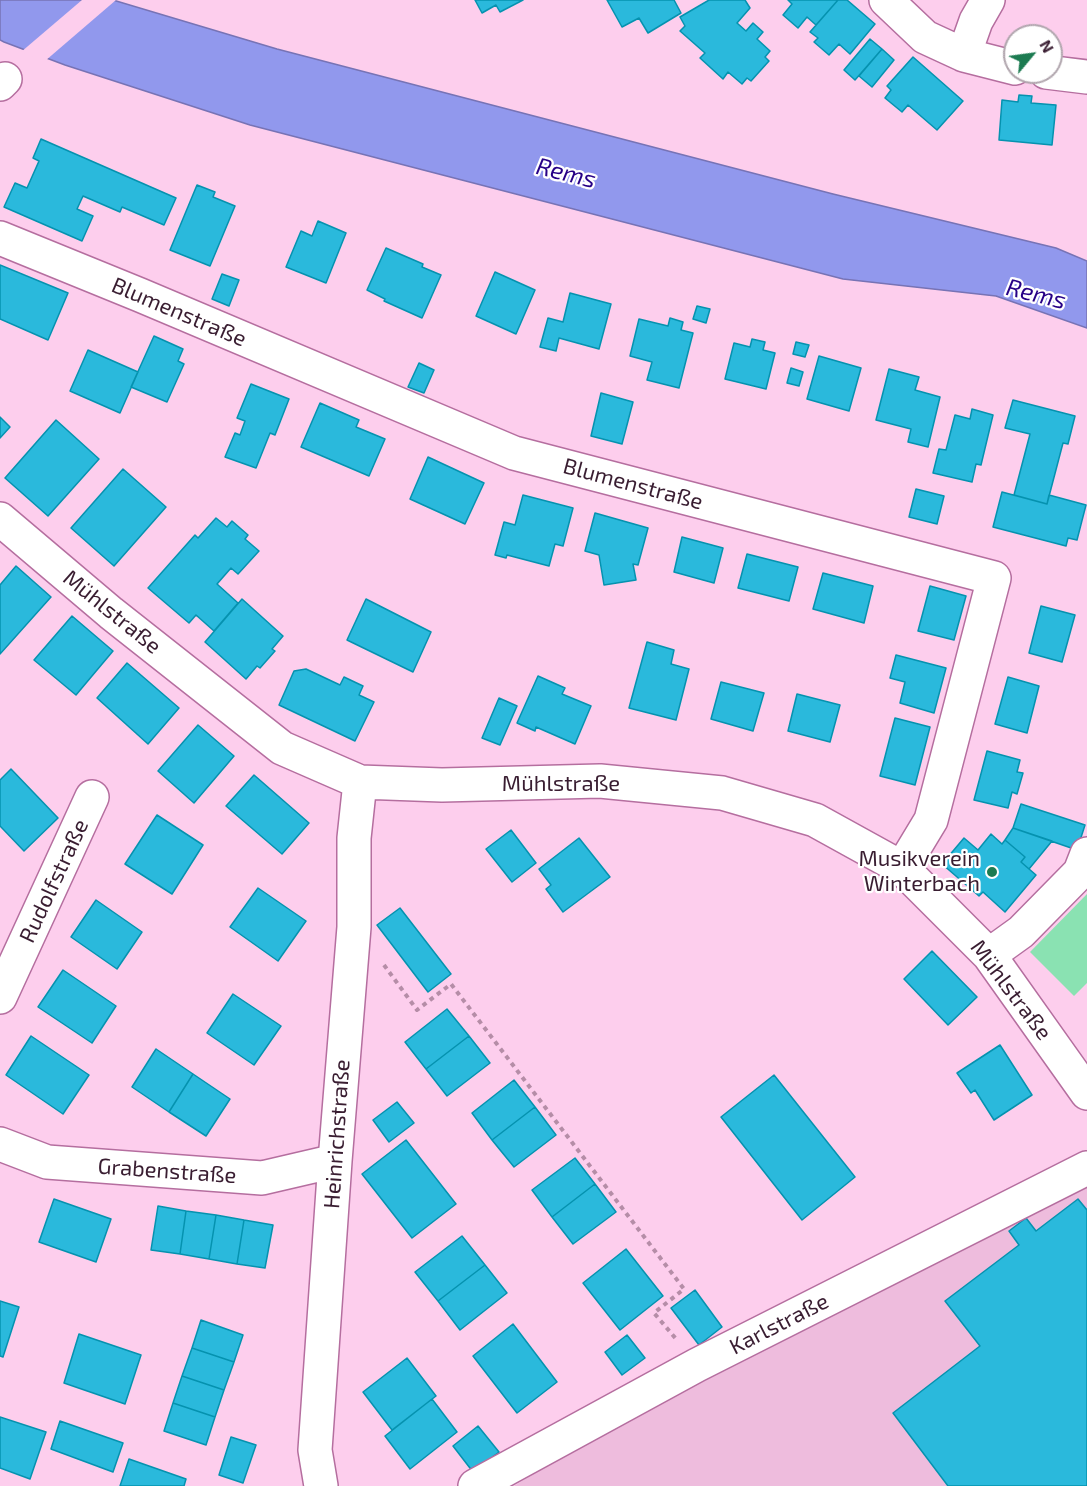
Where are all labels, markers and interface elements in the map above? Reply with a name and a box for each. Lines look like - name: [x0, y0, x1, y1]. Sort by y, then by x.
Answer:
- north arrow: [1003, 24, 1063, 84]
- text: N: [1036, 36, 1059, 56]
- water label: Rems: [533, 152, 599, 194]
- street label: Blumenstraße: [108, 272, 250, 352]
- water label: Rems: [1003, 273, 1069, 315]
- street label: Blumenstraße: [560, 453, 706, 515]
- street label: Mühlstraße: [58, 565, 166, 659]
- street label: Mühlstraße: [502, 771, 620, 797]
- street label: Rudolfstraße: [14, 815, 94, 947]
- place label: Musikverein Winterbach: [858, 846, 980, 897]
- marker: Musikverein Winterbach: [985, 865, 999, 879]
- street label: Mühlstraße: [965, 935, 1057, 1045]
- street label: Heinrichstraße: [319, 1058, 355, 1210]
- street label: Grabenstraße: [97, 1153, 237, 1189]
- street label: Karlstraße: [725, 1288, 833, 1360]

